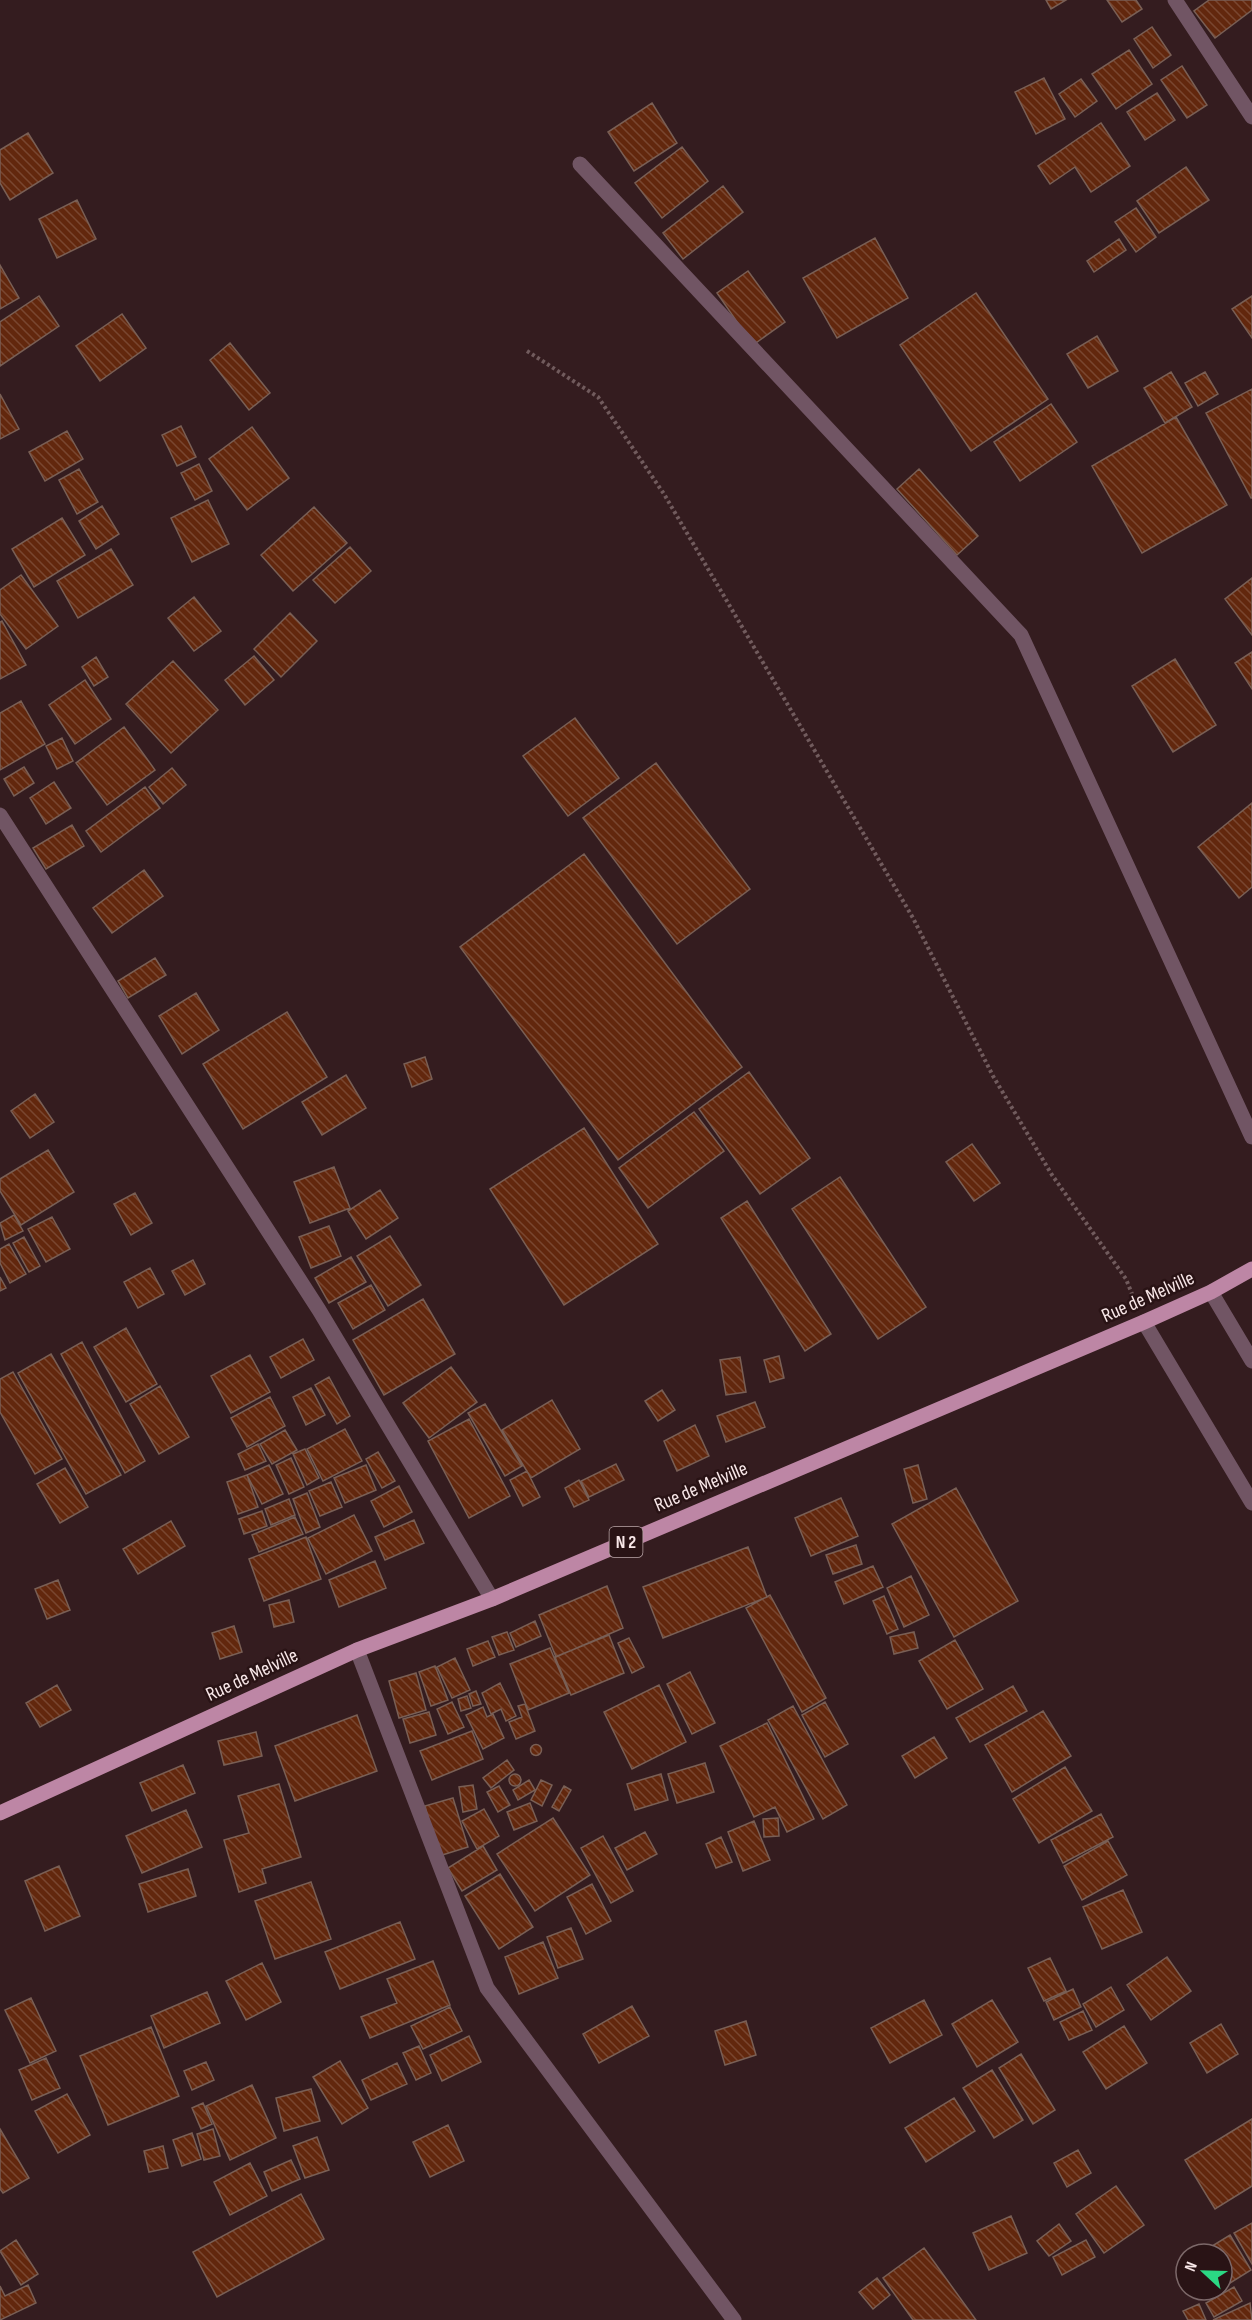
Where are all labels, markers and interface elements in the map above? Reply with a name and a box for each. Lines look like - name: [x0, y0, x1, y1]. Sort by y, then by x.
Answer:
- street label: Rue de Melville: [1098, 1266, 1198, 1328]
- street label: Rue de Melville: [651, 1457, 751, 1517]
- road number: N 2: [610, 1527, 642, 1557]
- street label: Rue de Melville: [202, 1643, 302, 1707]
- north arrow: [1174, 2242, 1234, 2302]
- text: N: [1181, 2259, 1202, 2274]

